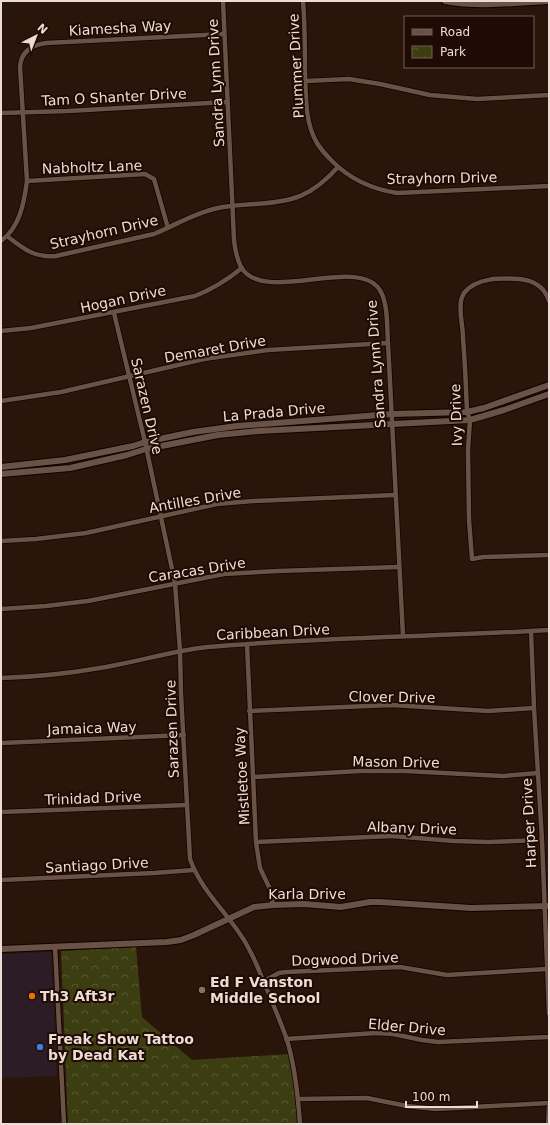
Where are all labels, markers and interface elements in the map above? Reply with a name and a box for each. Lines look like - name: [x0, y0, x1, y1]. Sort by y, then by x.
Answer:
- street label: Plummer Drive: [285, 13, 307, 119]
- north arrow: [16, 16, 56, 56]
- legend: [404, 16, 534, 68]
- street label: Kiamesha Way: [68, 17, 172, 39]
- street label: Sandra Lynn Drive: [205, 18, 227, 148]
- text: N: [35, 21, 50, 37]
- text: Road: [440, 25, 470, 39]
- text: Park: [440, 45, 466, 59]
- street label: Tam O Shanter Drive: [40, 85, 187, 109]
- street label: Nabholtz Lane: [42, 157, 142, 177]
- street label: Strayhorn Drive: [387, 169, 497, 187]
- street label: Strayhorn Drive: [48, 212, 160, 252]
- street label: Hogan Drive: [79, 282, 167, 316]
- street label: Sandra Lynn Drive: [364, 299, 388, 429]
- street label: Demaret Drive: [163, 332, 267, 366]
- street label: Sarazen Drive: [128, 356, 166, 456]
- street label: Ivy Drive: [447, 383, 465, 447]
- street label: La Prada Drive: [222, 400, 326, 424]
- street label: Antilles Drive: [148, 484, 242, 516]
- street label: Caracas Drive: [147, 554, 247, 586]
- street label: Caribbean Drive: [216, 621, 330, 643]
- street label: Sarazen Drive: [162, 680, 182, 778]
- street label: Clover Drive: [349, 688, 435, 706]
- street label: Jamaica Way: [46, 718, 137, 738]
- street label: Mistletoe Way: [231, 727, 253, 825]
- street label: Mason Drive: [352, 753, 440, 771]
- street label: Harper Drive: [519, 778, 539, 868]
- street label: Trinidad Drive: [43, 788, 142, 808]
- street label: Albany Drive: [367, 818, 457, 838]
- street label: Santiago Drive: [45, 854, 149, 876]
- street label: Karla Drive: [268, 886, 346, 902]
- street label: Dogwood Drive: [291, 949, 399, 969]
- place label: Ed F Vanston Middle School: [210, 974, 320, 1006]
- marker: Ed F Vanston Middle School: [197, 985, 207, 995]
- place label: Th3 Aft3r: [40, 988, 114, 1004]
- marker: Th3 Aft3r: [27, 991, 37, 1001]
- street label: Elder Drive: [368, 1016, 446, 1038]
- place label: Freak Show Tattoo by Dead Kat: [48, 1031, 194, 1063]
- marker: Freak Show Tattoo by Dead Kat: [35, 1042, 45, 1052]
- scale bar: [406, 1083, 477, 1109]
- text: 100 m: [412, 1090, 450, 1104]

